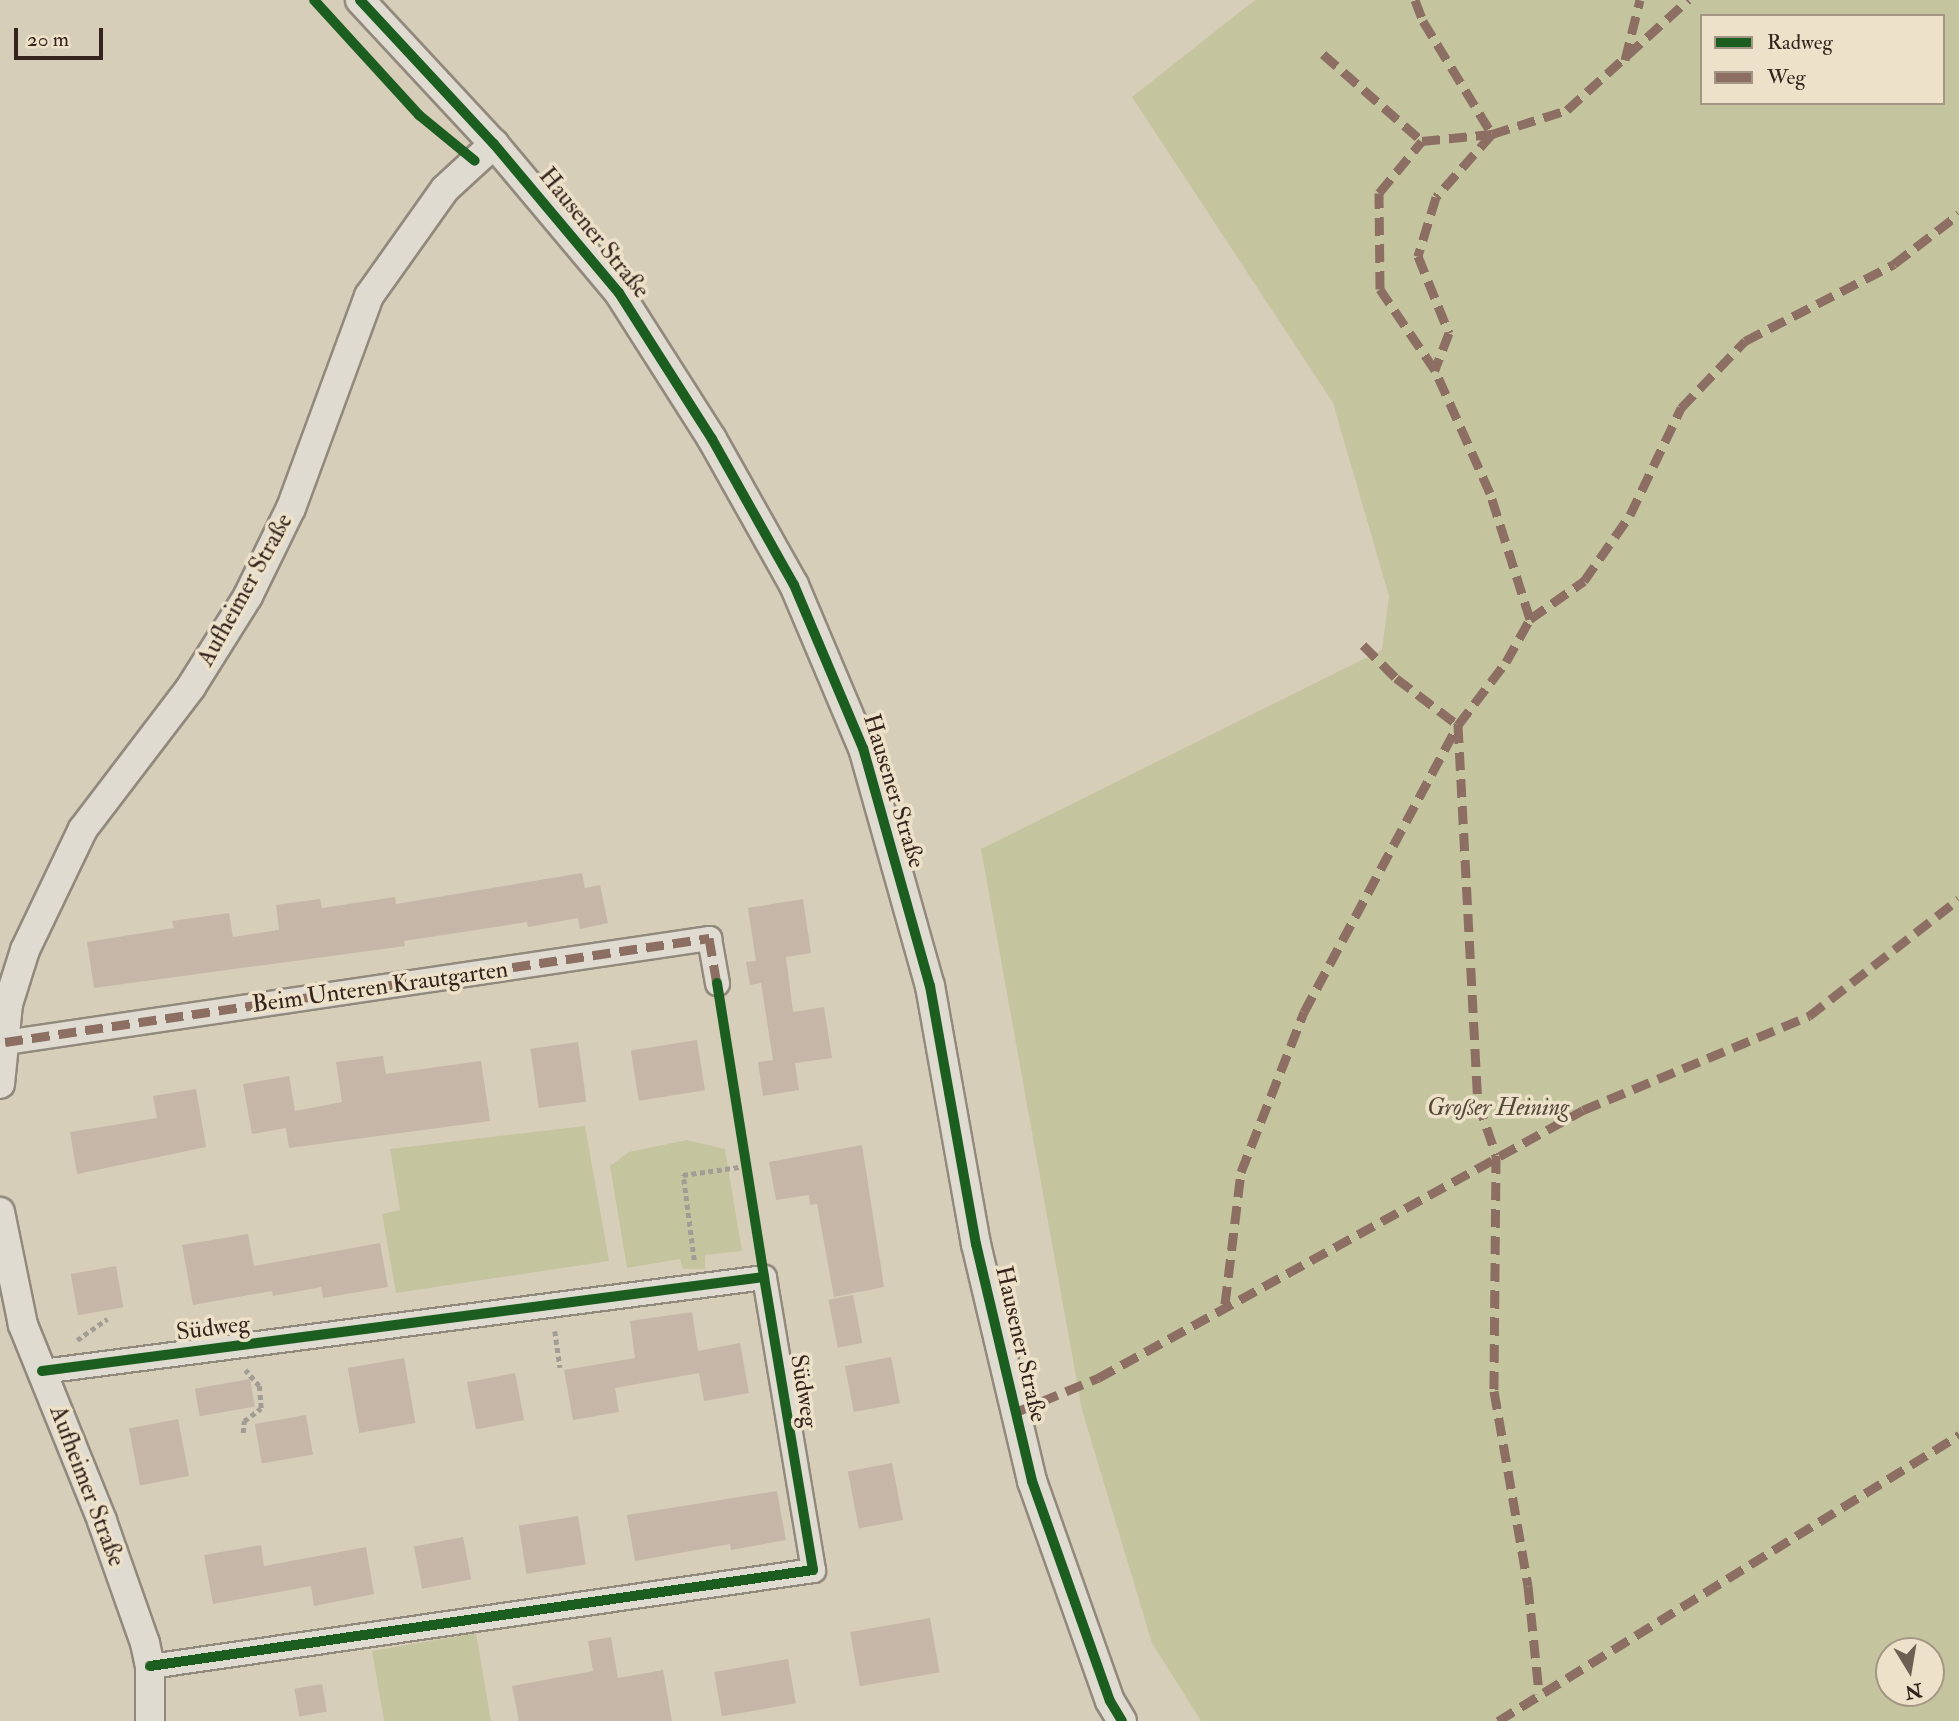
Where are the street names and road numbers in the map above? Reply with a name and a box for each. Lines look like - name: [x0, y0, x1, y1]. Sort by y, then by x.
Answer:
- street label: Hausener Straße: [533, 162, 655, 304]
- street label: Aufheimer Straße: [191, 509, 299, 671]
- street label: Hausener Straße: [857, 711, 931, 871]
- street label: Beim Unteren Krautgarten: [250, 955, 510, 1019]
- street label: Hausener Straße: [989, 1263, 1053, 1425]
- street label: Südweg: [175, 1309, 251, 1347]
- street label: Südweg: [784, 1352, 824, 1430]
- street label: Aufheimer Straße: [43, 1402, 131, 1570]

